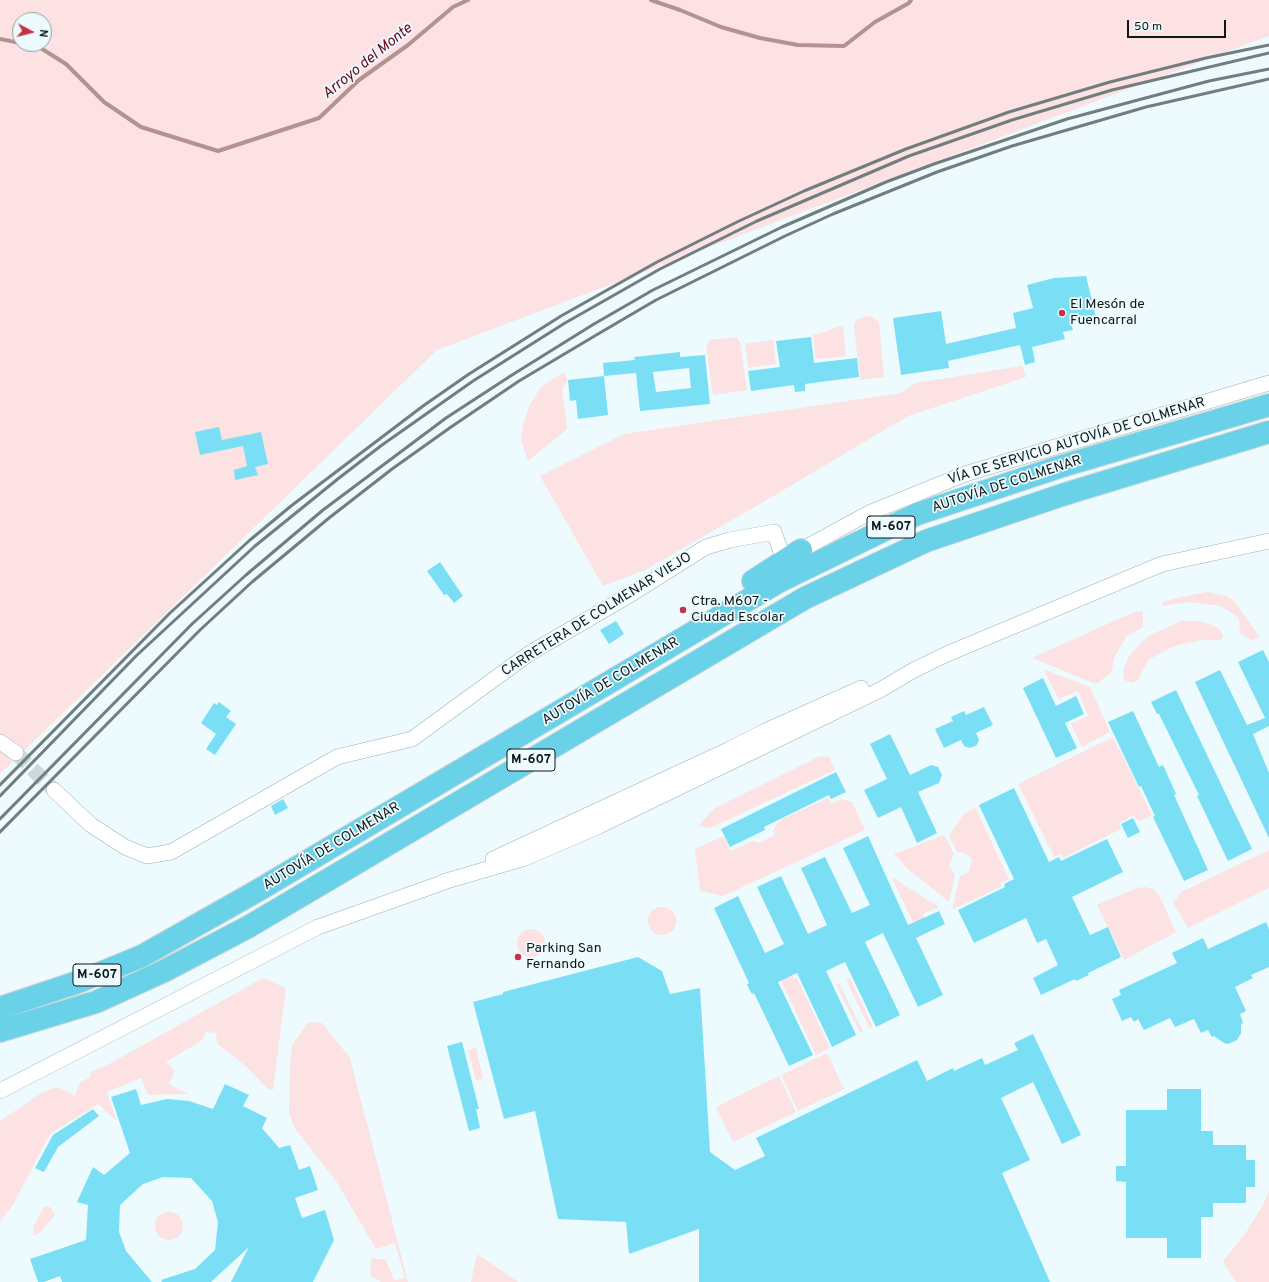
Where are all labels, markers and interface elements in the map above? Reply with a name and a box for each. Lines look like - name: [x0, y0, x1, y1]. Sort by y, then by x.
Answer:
- north arrow: [12, 12, 52, 52]
- scale bar: [1129, 12, 1228, 38]
- text: 50 m: [1134, 19, 1162, 35]
- water label: Arroyo del Monte: [319, 20, 417, 104]
- text: N: [35, 29, 50, 38]
- place label: El Mesón de Fuencarral: [1070, 297, 1145, 330]
- marker: El Mesón de Fuencarral: [1057, 308, 1067, 318]
- street label: VÍA DE SERVICIO AUTOVÍA DE COLMENAR: [946, 395, 1208, 489]
- street label: AUTOVÍA DE COLMENAR: [930, 453, 1084, 517]
- road number: M-607: [867, 516, 915, 538]
- street label: CARRETERA DE COLMENAR VIEJO: [499, 549, 695, 681]
- place label: Ctra. M607 - Ciudad Escolar: [691, 594, 784, 626]
- marker: Ctra. M607 - Ciudad Escolar: [678, 605, 688, 615]
- street label: AUTOVÍA DE COLMENAR: [540, 634, 682, 730]
- road number: M-607: [507, 749, 555, 771]
- street label: AUTOVÍA DE COLMENAR: [261, 799, 403, 895]
- place label: Parking San Fernando: [526, 941, 602, 974]
- marker: Parking San Fernando: [513, 952, 523, 962]
- road number: M-607: [73, 964, 121, 986]

